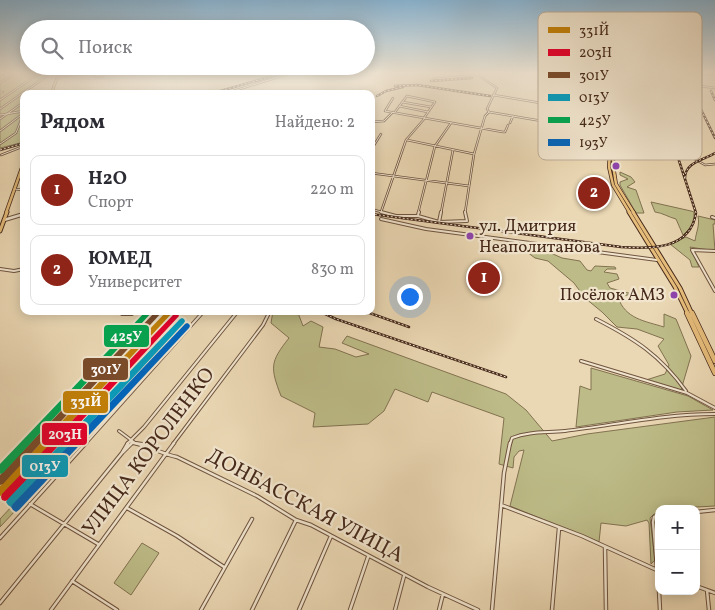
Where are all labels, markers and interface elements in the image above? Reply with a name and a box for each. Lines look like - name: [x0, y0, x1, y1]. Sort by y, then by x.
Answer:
- legend: [538, 12, 702, 160]
- search box: [20, 20, 375, 75]
- text: 331Й: [579, 21, 609, 41]
- icon: search: [38, 34, 66, 62]
- text: Поиск: [78, 35, 132, 61]
- text: 203Н: [579, 44, 612, 63]
- text: 301У: [579, 67, 609, 86]
- text: 013У: [579, 89, 609, 108]
- text: Рядом: [40, 108, 105, 137]
- text: Найдено: 2: [275, 112, 355, 134]
- text: 425У: [579, 112, 611, 131]
- text: 193У: [579, 134, 608, 153]
- unlabelled marker: [611, 161, 621, 171]
- text: H2O: [88, 166, 127, 192]
- pin: 2: [578, 174, 610, 212]
- text: 1: [54, 179, 60, 201]
- text: 220 m: [310, 179, 354, 201]
- text: Спорт: [88, 192, 133, 214]
- place label: ул. Дмитрия Неаполитанова: [479, 215, 600, 259]
- marker: ул. Дмитрия Неаполитанова: [465, 231, 475, 241]
- text: ЮМЕД: [88, 246, 152, 272]
- text: 2: [53, 259, 61, 281]
- text: 830 m: [311, 259, 354, 281]
- pin: 1: [468, 259, 500, 297]
- text: Университет: [88, 272, 182, 294]
- your location: [397, 284, 423, 310]
- place label: Посёлок АМЗ: [560, 284, 665, 307]
- marker: Посёлок АМЗ: [669, 290, 679, 300]
- line badge: 425У: [103, 324, 150, 348]
- text: 425У: [110, 328, 142, 347]
- line badge: 301У: [82, 357, 129, 381]
- text: 301У: [91, 361, 122, 380]
- street label: УЛИЦА КОРОЛЕНКО: [76, 362, 222, 542]
- line badge: 331Й: [62, 390, 109, 414]
- text: 331Й: [71, 392, 101, 412]
- line badge: 203Н: [41, 422, 88, 446]
- text: 203Н: [48, 426, 82, 445]
- street label: ДОНБАССКАЯ УЛИЦА: [201, 442, 409, 570]
- line badge: 013У: [21, 454, 69, 478]
- text: 013У: [30, 458, 61, 477]
- map controls: [655, 505, 700, 595]
- button: +: [655, 505, 700, 550]
- button: −: [655, 550, 700, 595]

